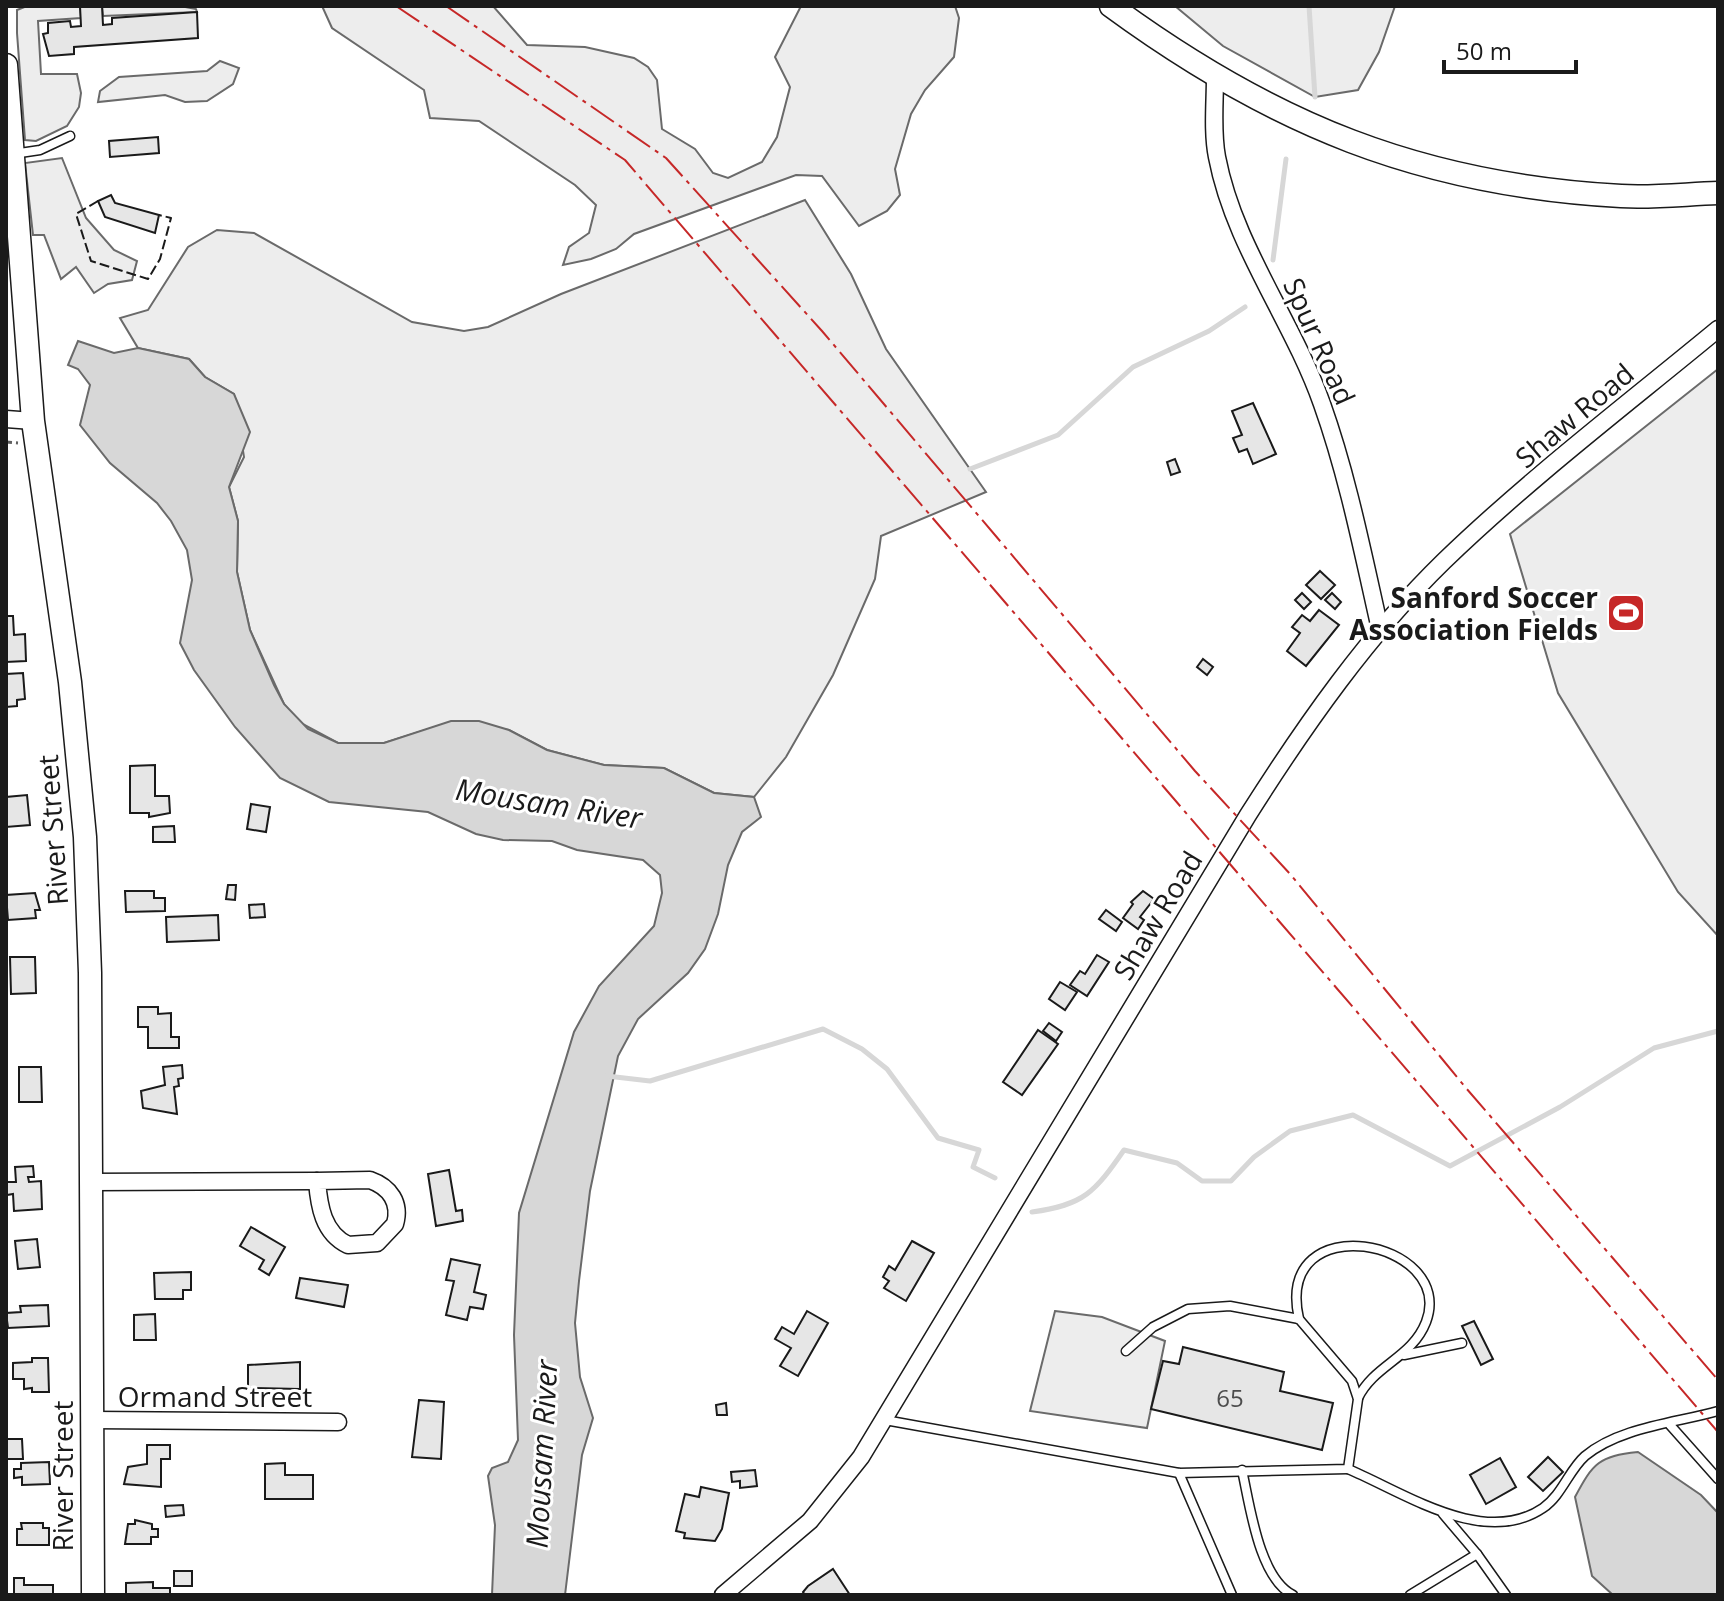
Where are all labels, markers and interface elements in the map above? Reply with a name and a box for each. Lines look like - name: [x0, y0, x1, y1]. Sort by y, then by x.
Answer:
- scale bar: [1444, 24, 1576, 74]
- text: 50 m: [1456, 34, 1512, 67]
- street label: Spur Road: [1275, 272, 1365, 410]
- street label: Shaw Road: [1507, 354, 1641, 476]
- place label: Sanford Soccer Association Fields: [1349, 578, 1598, 648]
- sports icon: Sanford Soccer Association Fields: [1605, 592, 1647, 634]
- street label: River Street: [28, 753, 76, 907]
- water label: Mousam River: [453, 768, 646, 838]
- street label: Shaw Road: [1104, 844, 1210, 986]
- water label: Mousam River: [516, 1358, 566, 1549]
- street label: Ormand Street: [118, 1377, 312, 1415]
- house number: 65: [1216, 1381, 1244, 1414]
- street label: River Street: [43, 1400, 81, 1551]

